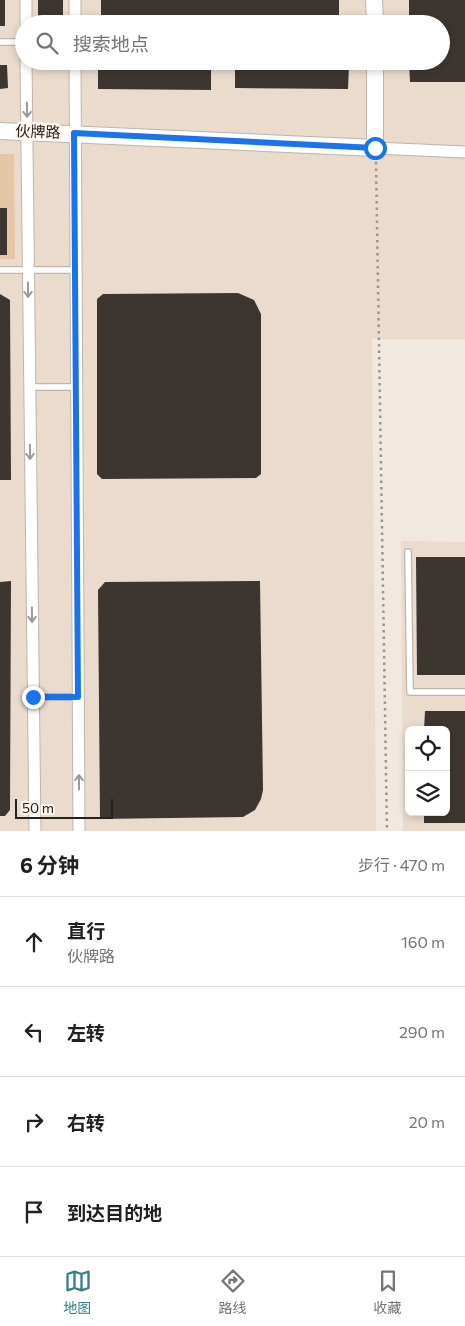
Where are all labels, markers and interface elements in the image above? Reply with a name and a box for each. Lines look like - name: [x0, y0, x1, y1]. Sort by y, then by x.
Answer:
- search box: [15, 15, 450, 70]
- icon: search: [33, 29, 61, 57]
- text: 搜索地点: [73, 32, 149, 55]
- one-way arrow: [22, 102, 31, 118]
- street label: 伙牌路: [15, 121, 61, 141]
- route start: [364, 137, 387, 160]
- one-way arrow: [23, 282, 33, 298]
- one-way arrow: [25, 444, 35, 460]
- one-way arrow: [27, 606, 37, 623]
- route end: [22, 686, 45, 709]
- map controls: [405, 726, 450, 816]
- button: locate: [405, 726, 450, 771]
- button: layers: [405, 771, 450, 816]
- one-way arrow: [74, 775, 84, 791]
- scale bar: [15, 796, 112, 819]
- text: 50 m: [22, 799, 54, 816]
- text: 6 分钟: [20, 852, 79, 877]
- text: 步行 · 470 m: [358, 855, 445, 874]
- text: 直行: [67, 919, 105, 942]
- icon: ahead: [20, 928, 48, 956]
- text: 160 m: [401, 932, 445, 951]
- text: 伙牌路: [67, 946, 115, 965]
- icon: left: [20, 1018, 48, 1046]
- text: 左转: [67, 1021, 105, 1044]
- text: 290 m: [399, 1022, 445, 1041]
- icon: right: [20, 1108, 48, 1136]
- text: 右转: [67, 1111, 105, 1134]
- text: 20 m: [409, 1112, 445, 1131]
- icon: arrive: [20, 1198, 48, 1226]
- text: 到达目的地: [67, 1201, 162, 1224]
- tab: 地图: [64, 1267, 92, 1317]
- tab: 路线: [219, 1267, 247, 1317]
- tab: 收藏: [374, 1267, 402, 1317]

